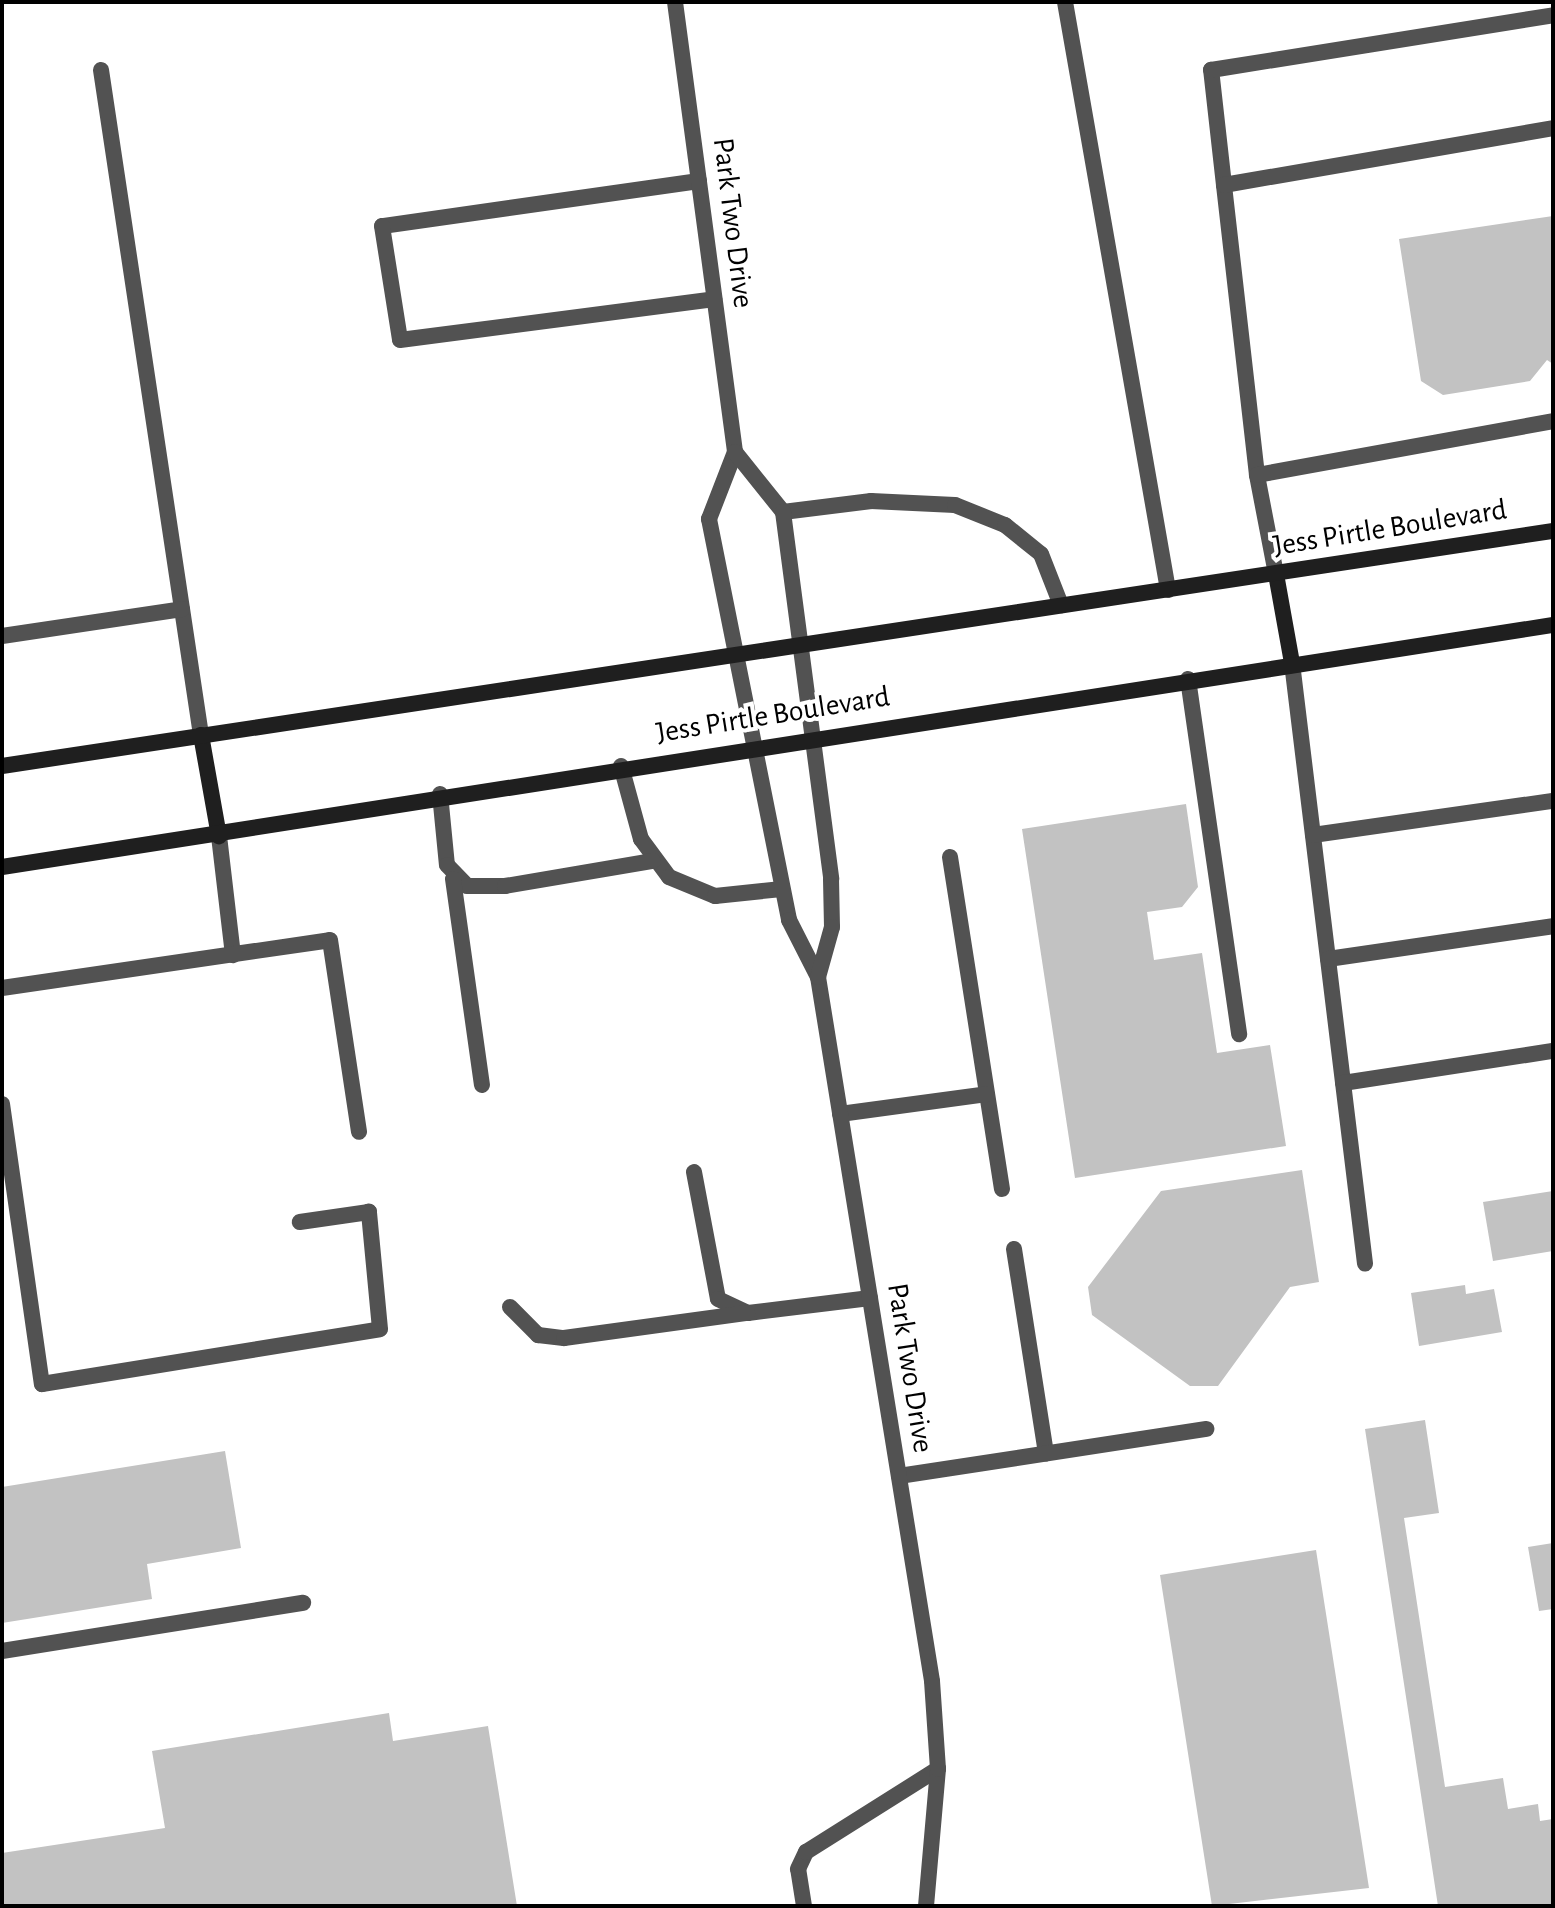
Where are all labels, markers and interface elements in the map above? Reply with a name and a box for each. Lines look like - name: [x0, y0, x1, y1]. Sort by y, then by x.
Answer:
- street label: Park Two Drive: [705, 136, 761, 310]
- street label: Jess Pirtle Boulevard: [1271, 492, 1509, 564]
- street label: Jess Pirtle Boulevard: [654, 679, 892, 751]
- street label: Park Two Drive: [879, 1281, 941, 1455]

